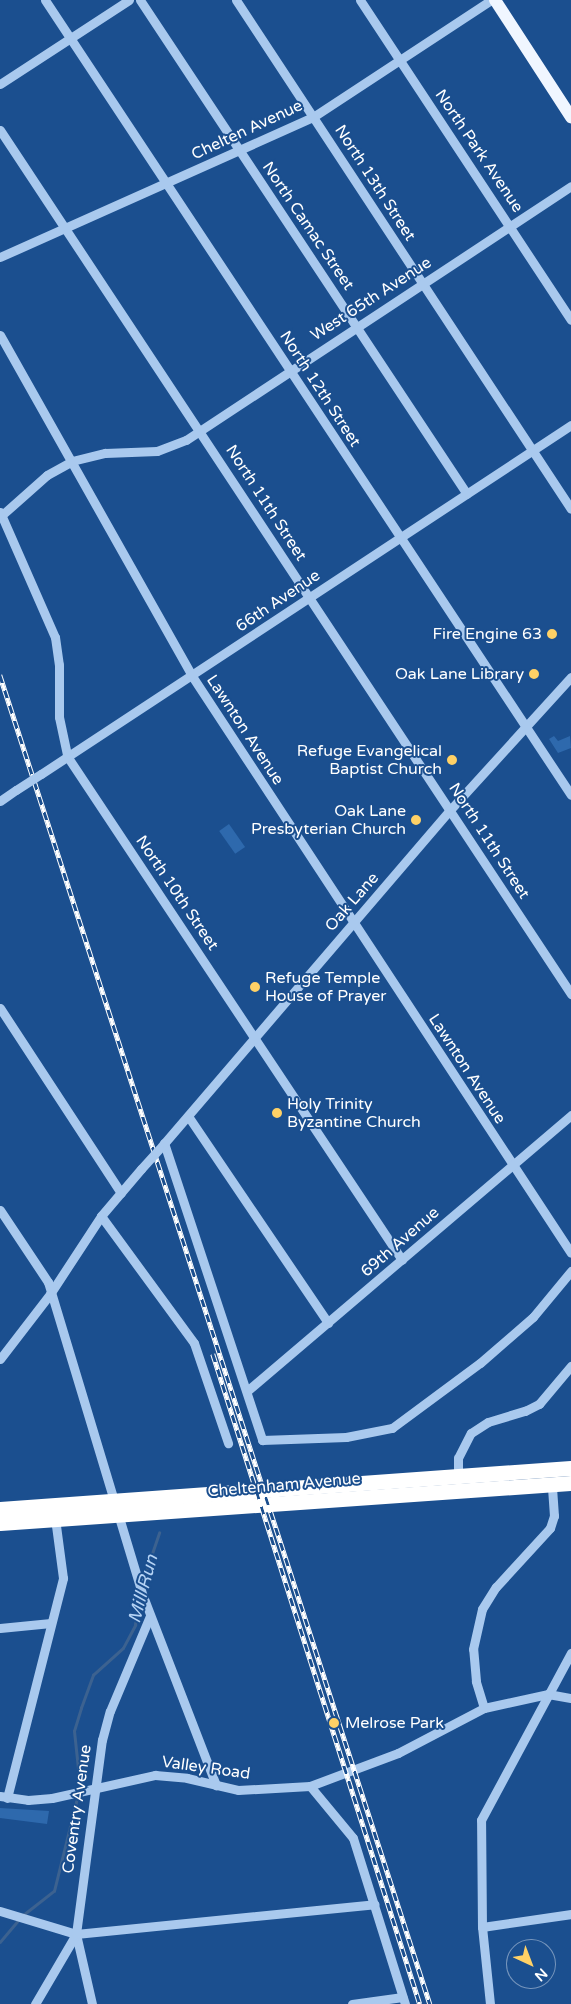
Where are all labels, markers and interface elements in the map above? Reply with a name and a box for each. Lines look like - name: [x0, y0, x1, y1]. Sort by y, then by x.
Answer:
- street label: North Park Avenue: [431, 86, 527, 216]
- street label: Chelten Avenue: [189, 96, 305, 164]
- street label: North 13th Street: [330, 121, 420, 245]
- street label: North Camac Street: [258, 158, 358, 294]
- street label: West 65th Avenue: [307, 253, 435, 345]
- street label: North 12th Street: [275, 327, 365, 451]
- street label: North 11th Street: [221, 441, 311, 565]
- street label: 66th Avenue: [232, 566, 324, 636]
- place label: Fire Engine 63: [432, 624, 542, 644]
- marker: Fire Engine 63: [546, 628, 558, 640]
- place label: Oak Lane Library: [395, 664, 524, 684]
- marker: Oak Lane Library: [528, 668, 540, 680]
- street label: Lawnton Avenue: [202, 671, 288, 789]
- place label: Refuge Evangelical Baptist Church: [297, 741, 442, 779]
- marker: Refuge Evangelical Baptist Church: [446, 754, 458, 766]
- street label: North 11th Street: [444, 779, 534, 903]
- place label: Oak Lane Presbyterian Church: [251, 801, 406, 839]
- marker: Oak Lane Presbyterian Church: [410, 814, 422, 826]
- street label: North 10th Street: [131, 832, 223, 954]
- street label: Oak Lane: [321, 869, 383, 935]
- place label: Refuge Temple House of Prayer: [265, 968, 386, 1006]
- marker: Refuge Temple House of Prayer: [249, 981, 261, 993]
- street label: Lawnton Avenue: [424, 1010, 510, 1128]
- place label: Holy Trinity Byzantine Church: [287, 1094, 421, 1132]
- marker: Holy Trinity Byzantine Church: [271, 1107, 283, 1119]
- street label: 69th Avenue: [357, 1203, 443, 1281]
- street label: Cheltenham Avenue: [207, 1469, 361, 1501]
- water label: Mill Run: [123, 1552, 163, 1626]
- place label: Melrose Park: [345, 1713, 444, 1733]
- marker: Melrose Park: [327, 1716, 341, 1730]
- street label: Coventry Avenue: [58, 1743, 96, 1875]
- street label: Valley Road: [161, 1752, 251, 1784]
- north arrow: [506, 1939, 556, 1989]
- text: N: [531, 1965, 551, 1985]

